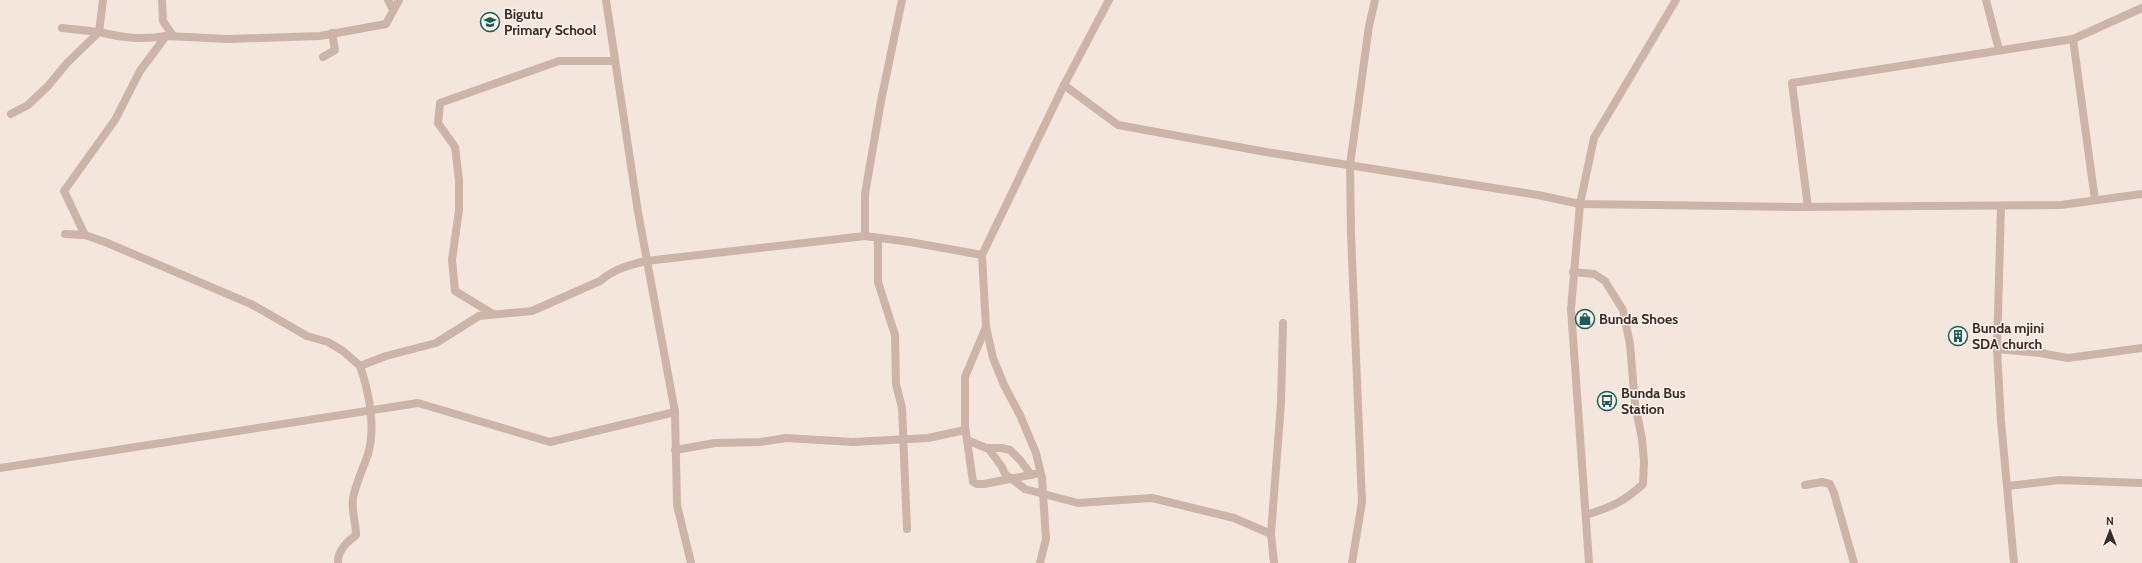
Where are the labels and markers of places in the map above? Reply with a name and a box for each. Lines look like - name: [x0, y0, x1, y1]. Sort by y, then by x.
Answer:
- place label: Bigutu Primary School: [504, 5, 597, 39]
- school or university icon: Bigutu Primary School: [479, 11, 501, 33]
- shop icon: Bunda Shoes: [1574, 308, 1596, 330]
- place label: Bunda Shoes: [1599, 310, 1678, 328]
- place label: Bunda mjini SDA church: [1972, 319, 2044, 353]
- building icon: Bunda mjini SDA church: [1947, 325, 1969, 347]
- place label: Bunda Bus Station: [1621, 384, 1686, 418]
- bus stop icon: Bunda Bus Station: [1596, 390, 1618, 412]

